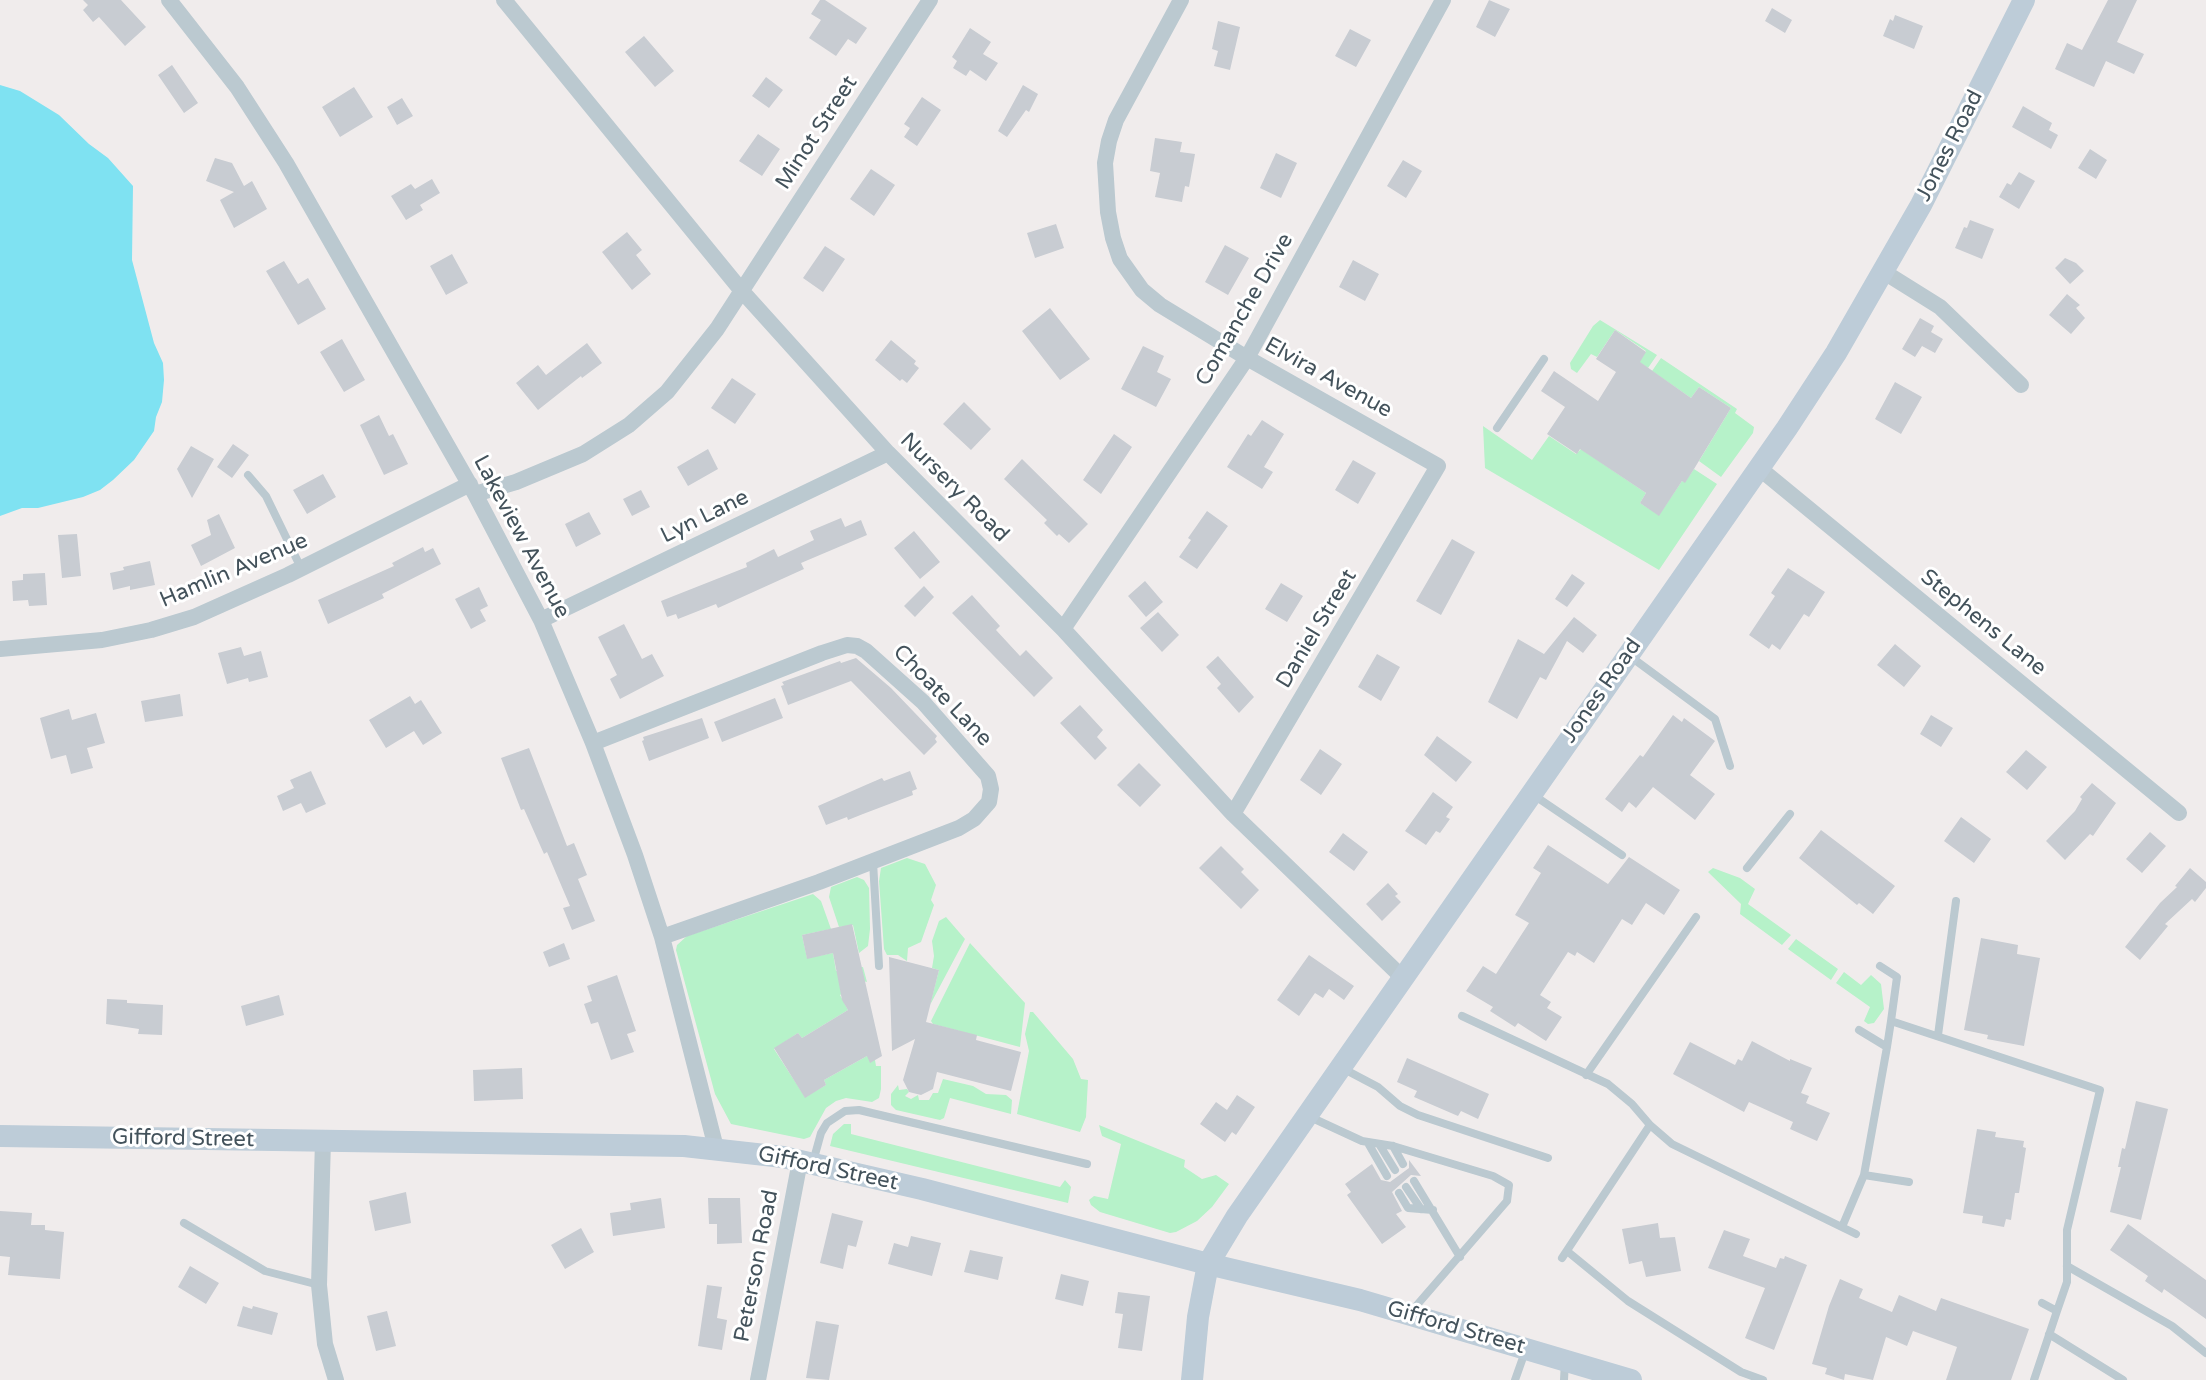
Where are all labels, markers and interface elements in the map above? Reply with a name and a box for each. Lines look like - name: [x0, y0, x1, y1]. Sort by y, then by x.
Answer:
- street label: Minot Street: [770, 71, 864, 195]
- street label: Jones Road: [1911, 86, 1989, 206]
- street label: Comanche Drive: [1191, 229, 1299, 391]
- street label: Elvira Avenue: [1260, 332, 1396, 424]
- street label: Nursery Road: [894, 428, 1014, 548]
- street label: Lakeview Avenue: [467, 451, 575, 623]
- street label: Lyn Lane: [657, 484, 753, 550]
- street label: Hamlin Avenue: [156, 528, 312, 614]
- street label: Stephens Lane: [1915, 564, 2051, 682]
- street label: Daniel Street: [1271, 565, 1363, 693]
- street label: Jones Road: [1556, 634, 1648, 748]
- street label: Choate Lane: [887, 640, 997, 752]
- street label: Gifford Street: [112, 1125, 254, 1153]
- street label: Gifford Street: [756, 1141, 900, 1197]
- street label: Peterson Road: [729, 1188, 785, 1344]
- street label: Gifford Street: [1384, 1296, 1528, 1360]

